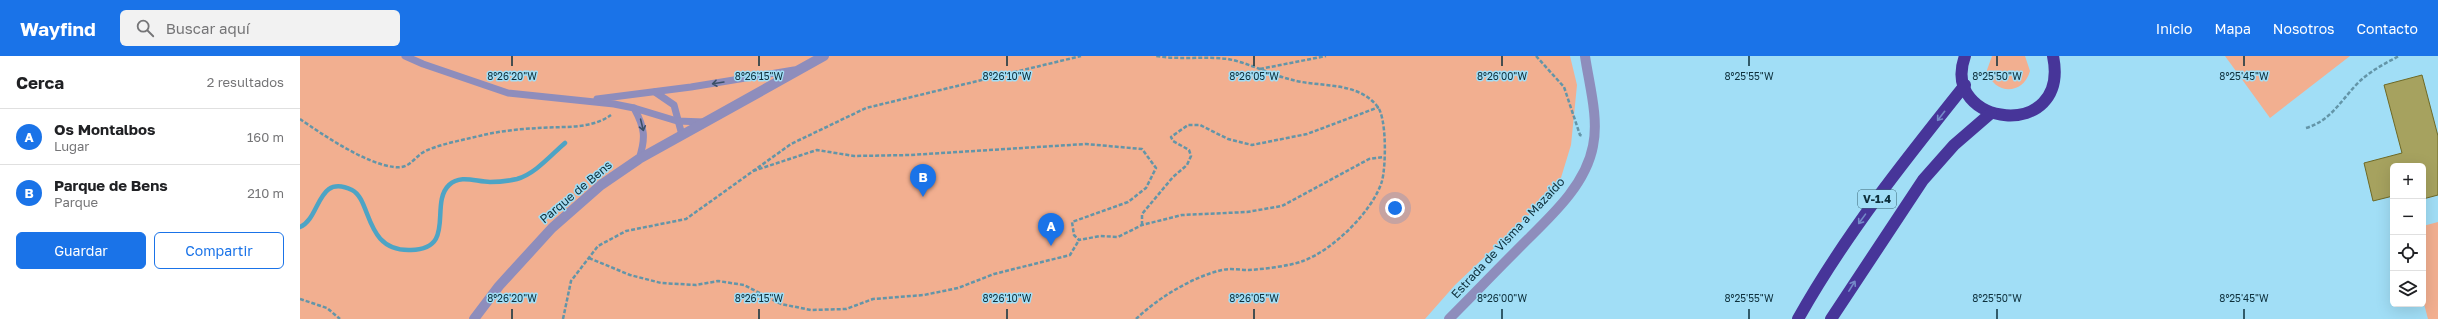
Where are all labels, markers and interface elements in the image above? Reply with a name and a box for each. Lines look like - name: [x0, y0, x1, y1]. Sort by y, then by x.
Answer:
- search box: [120, 10, 400, 46]
- text: Wayfind: [20, 17, 96, 40]
- icon: search: [134, 17, 156, 39]
- text: Buscar aquí: [166, 19, 250, 37]
- text: Inicio: [2156, 20, 2192, 37]
- text: Mapa: [2214, 20, 2251, 37]
- text: Nosotros: [2273, 20, 2334, 37]
- text: Contacto: [2356, 20, 2418, 37]
- text: 8°26'20"W: [487, 70, 537, 82]
- text: 8°26'15"W: [735, 70, 784, 82]
- text: 8°26'10"W: [983, 70, 1032, 82]
- text: 8°26'05"W: [1229, 70, 1279, 82]
- text: 8°26'00"W: [1477, 70, 1527, 82]
- text: 8°25'55"W: [1724, 70, 1774, 82]
- text: 8°25'50"W: [1972, 70, 2022, 82]
- text: 8°25'45"W: [2219, 70, 2269, 82]
- text: Cerca: [16, 72, 64, 93]
- text: 2 resultados: [207, 74, 284, 90]
- one-way arrow: [712, 79, 725, 87]
- one-way arrow: [1936, 110, 1945, 121]
- one-way arrow: [638, 119, 646, 132]
- text: Os Montalbos: [54, 120, 155, 138]
- text: A: [24, 129, 34, 145]
- text: 160 m: [247, 129, 284, 145]
- text: Lugar: [54, 138, 89, 154]
- street label: Parque de Bens: [536, 157, 615, 226]
- map controls: [2390, 163, 2426, 307]
- button: +: [2390, 163, 2426, 199]
- pin: B: [910, 164, 936, 197]
- street label: Estrada de Visma a Mazaído: [1448, 174, 1568, 301]
- text: Parque de Bens: [54, 176, 168, 194]
- text: B: [24, 185, 34, 201]
- text: 210 m: [247, 185, 284, 201]
- road number: V-1.4: [1858, 190, 1896, 208]
- text: Parque: [54, 194, 98, 210]
- your location: [1385, 198, 1405, 218]
- button: −: [2390, 199, 2426, 235]
- pin: A: [1038, 213, 1064, 246]
- one-way arrow: [1858, 213, 1866, 224]
- button: Guardar: [16, 232, 146, 269]
- button: Compartir: [154, 232, 284, 269]
- button: locate: [2390, 235, 2426, 271]
- button: layers: [2390, 271, 2426, 307]
- one-way arrow: [1848, 280, 1856, 292]
- text: 8°26'20"W: [487, 292, 537, 304]
- text: 8°26'15"W: [735, 292, 784, 304]
- text: 8°26'10"W: [983, 292, 1032, 304]
- text: 8°26'05"W: [1229, 292, 1279, 304]
- text: 8°26'00"W: [1477, 292, 1527, 304]
- text: 8°25'55"W: [1724, 292, 1774, 304]
- text: 8°25'50"W: [1972, 292, 2022, 304]
- text: 8°25'45"W: [2219, 292, 2269, 304]

